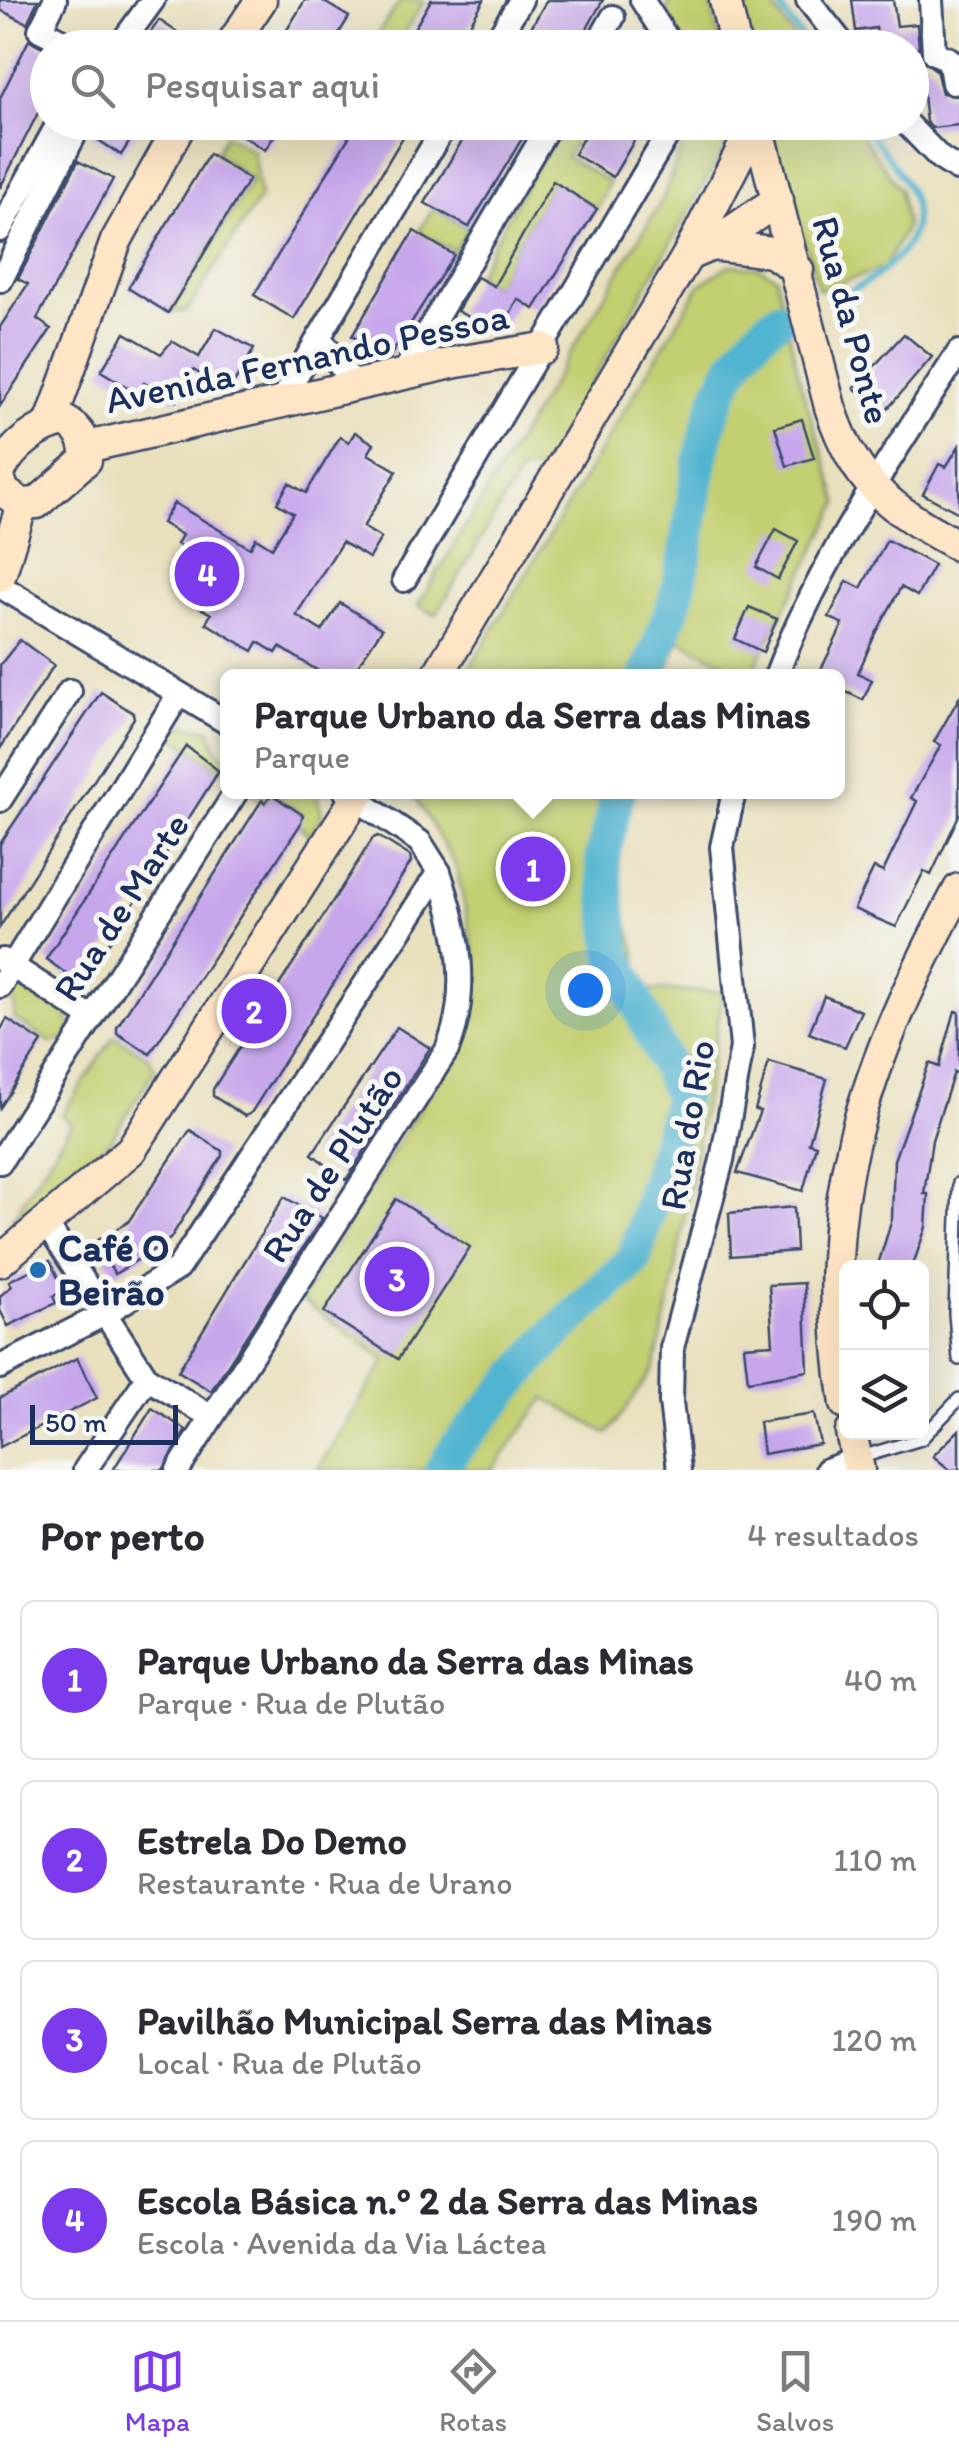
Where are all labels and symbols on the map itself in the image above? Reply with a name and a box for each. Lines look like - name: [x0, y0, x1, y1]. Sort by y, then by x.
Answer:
- street label: Rua da Ponte: [802, 211, 902, 429]
- street label: Avenida Fernando Pessoa: [101, 293, 513, 423]
- pin: 4: [174, 536, 240, 612]
- street label: Rua de Marte: [43, 804, 199, 1010]
- pin: 1: [500, 832, 566, 906]
- your location: [560, 965, 611, 1016]
- pin: 2: [222, 974, 286, 1048]
- street label: Rua do Rio: [649, 1036, 725, 1214]
- street label: Rua de Plutão: [251, 1057, 413, 1271]
- place label: Café O Beirão: [58, 1225, 170, 1315]
- pin: 3: [364, 1242, 430, 1316]
- marker: Café O Beirão: [27, 1259, 49, 1281]
- scale bar: [30, 1400, 178, 1444]

